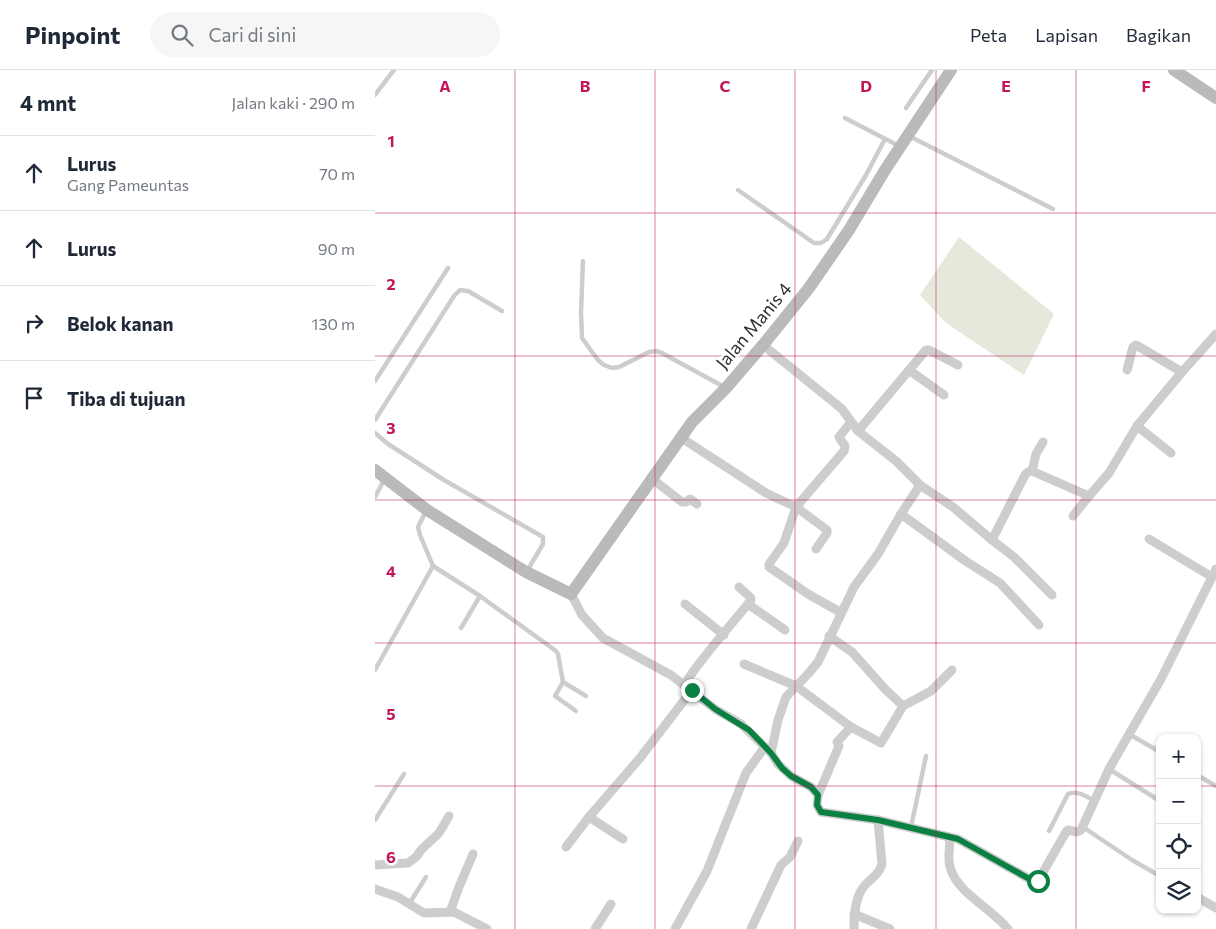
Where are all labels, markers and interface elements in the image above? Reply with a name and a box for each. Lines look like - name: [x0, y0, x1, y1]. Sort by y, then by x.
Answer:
- search box: [150, 12, 500, 57]
- text: Pinpoint: [25, 20, 120, 49]
- icon: search: [168, 21, 196, 49]
- text: Cari di sini: [208, 23, 296, 46]
- text: Peta: [970, 24, 1007, 46]
- text: Lapisan: [1035, 24, 1098, 46]
- text: Bagikan: [1126, 24, 1191, 46]
- text: A: [439, 76, 451, 95]
- text: B: [580, 76, 591, 95]
- text: C: [720, 76, 731, 95]
- text: D: [860, 76, 872, 95]
- text: E: [1001, 76, 1011, 95]
- text: F: [1141, 76, 1151, 95]
- text: 4 mnt: [20, 90, 76, 115]
- text: Jalan kaki · 290 m: [232, 93, 355, 112]
- text: 1: [387, 131, 395, 150]
- text: Lurus: [67, 152, 116, 175]
- icon: ahead: [20, 159, 48, 187]
- text: 70 m: [319, 164, 355, 183]
- text: Gang Pameuntas: [67, 175, 189, 194]
- icon: ahead: [20, 234, 48, 262]
- text: Lurus: [67, 237, 116, 260]
- text: 90 m: [318, 239, 355, 258]
- text: 2: [386, 274, 396, 293]
- street label: Jalan Manis 4: [711, 277, 796, 373]
- icon: right: [20, 309, 48, 337]
- text: Belok kanan: [67, 312, 174, 335]
- text: 130 m: [312, 314, 355, 333]
- icon: arrive: [20, 384, 48, 412]
- text: Tiba di tujuan: [67, 387, 185, 410]
- text: 3: [386, 418, 396, 437]
- text: 4: [386, 561, 396, 580]
- route end: [681, 679, 704, 702]
- text: 5: [386, 704, 396, 723]
- map controls: [1156, 734, 1201, 914]
- button: +: [1156, 734, 1201, 779]
- button: −: [1156, 779, 1201, 824]
- button: locate: [1156, 824, 1201, 869]
- text: 6: [386, 847, 396, 866]
- button: layers: [1156, 869, 1201, 914]
- route start: [1027, 870, 1050, 893]

